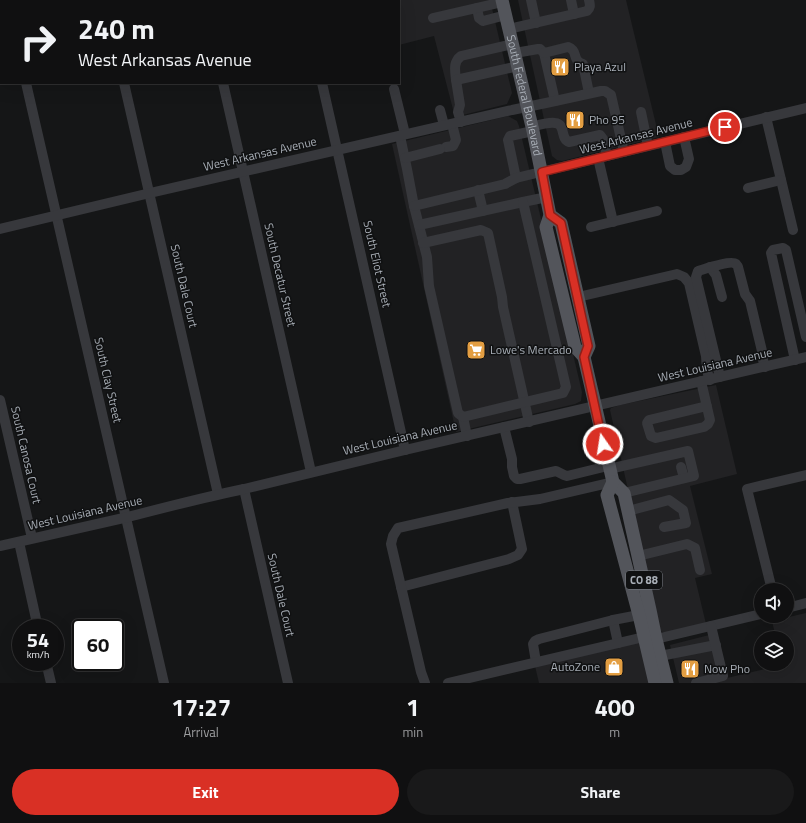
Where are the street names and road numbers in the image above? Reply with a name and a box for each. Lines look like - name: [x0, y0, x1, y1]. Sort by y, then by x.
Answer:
- street label: South Federal Boulevard: [502, 33, 548, 158]
- street label: West Arkansas Avenue: [577, 112, 694, 159]
- street label: West Arkansas Avenue: [201, 131, 318, 176]
- street label: South Eliot Street: [358, 219, 397, 310]
- street label: South Decatur Street: [259, 221, 302, 329]
- street label: South Dale Court: [166, 242, 204, 330]
- street label: South Clay Street: [89, 335, 128, 425]
- street label: West Louisiana Avenue: [656, 342, 774, 387]
- street label: South Canosa Court: [6, 404, 47, 506]
- street label: West Louisiana Avenue: [341, 415, 459, 460]
- street label: West Louisiana Avenue: [26, 490, 144, 535]
- street label: South Dale Court: [263, 551, 301, 639]
- road number: CO 88: [626, 571, 662, 589]

